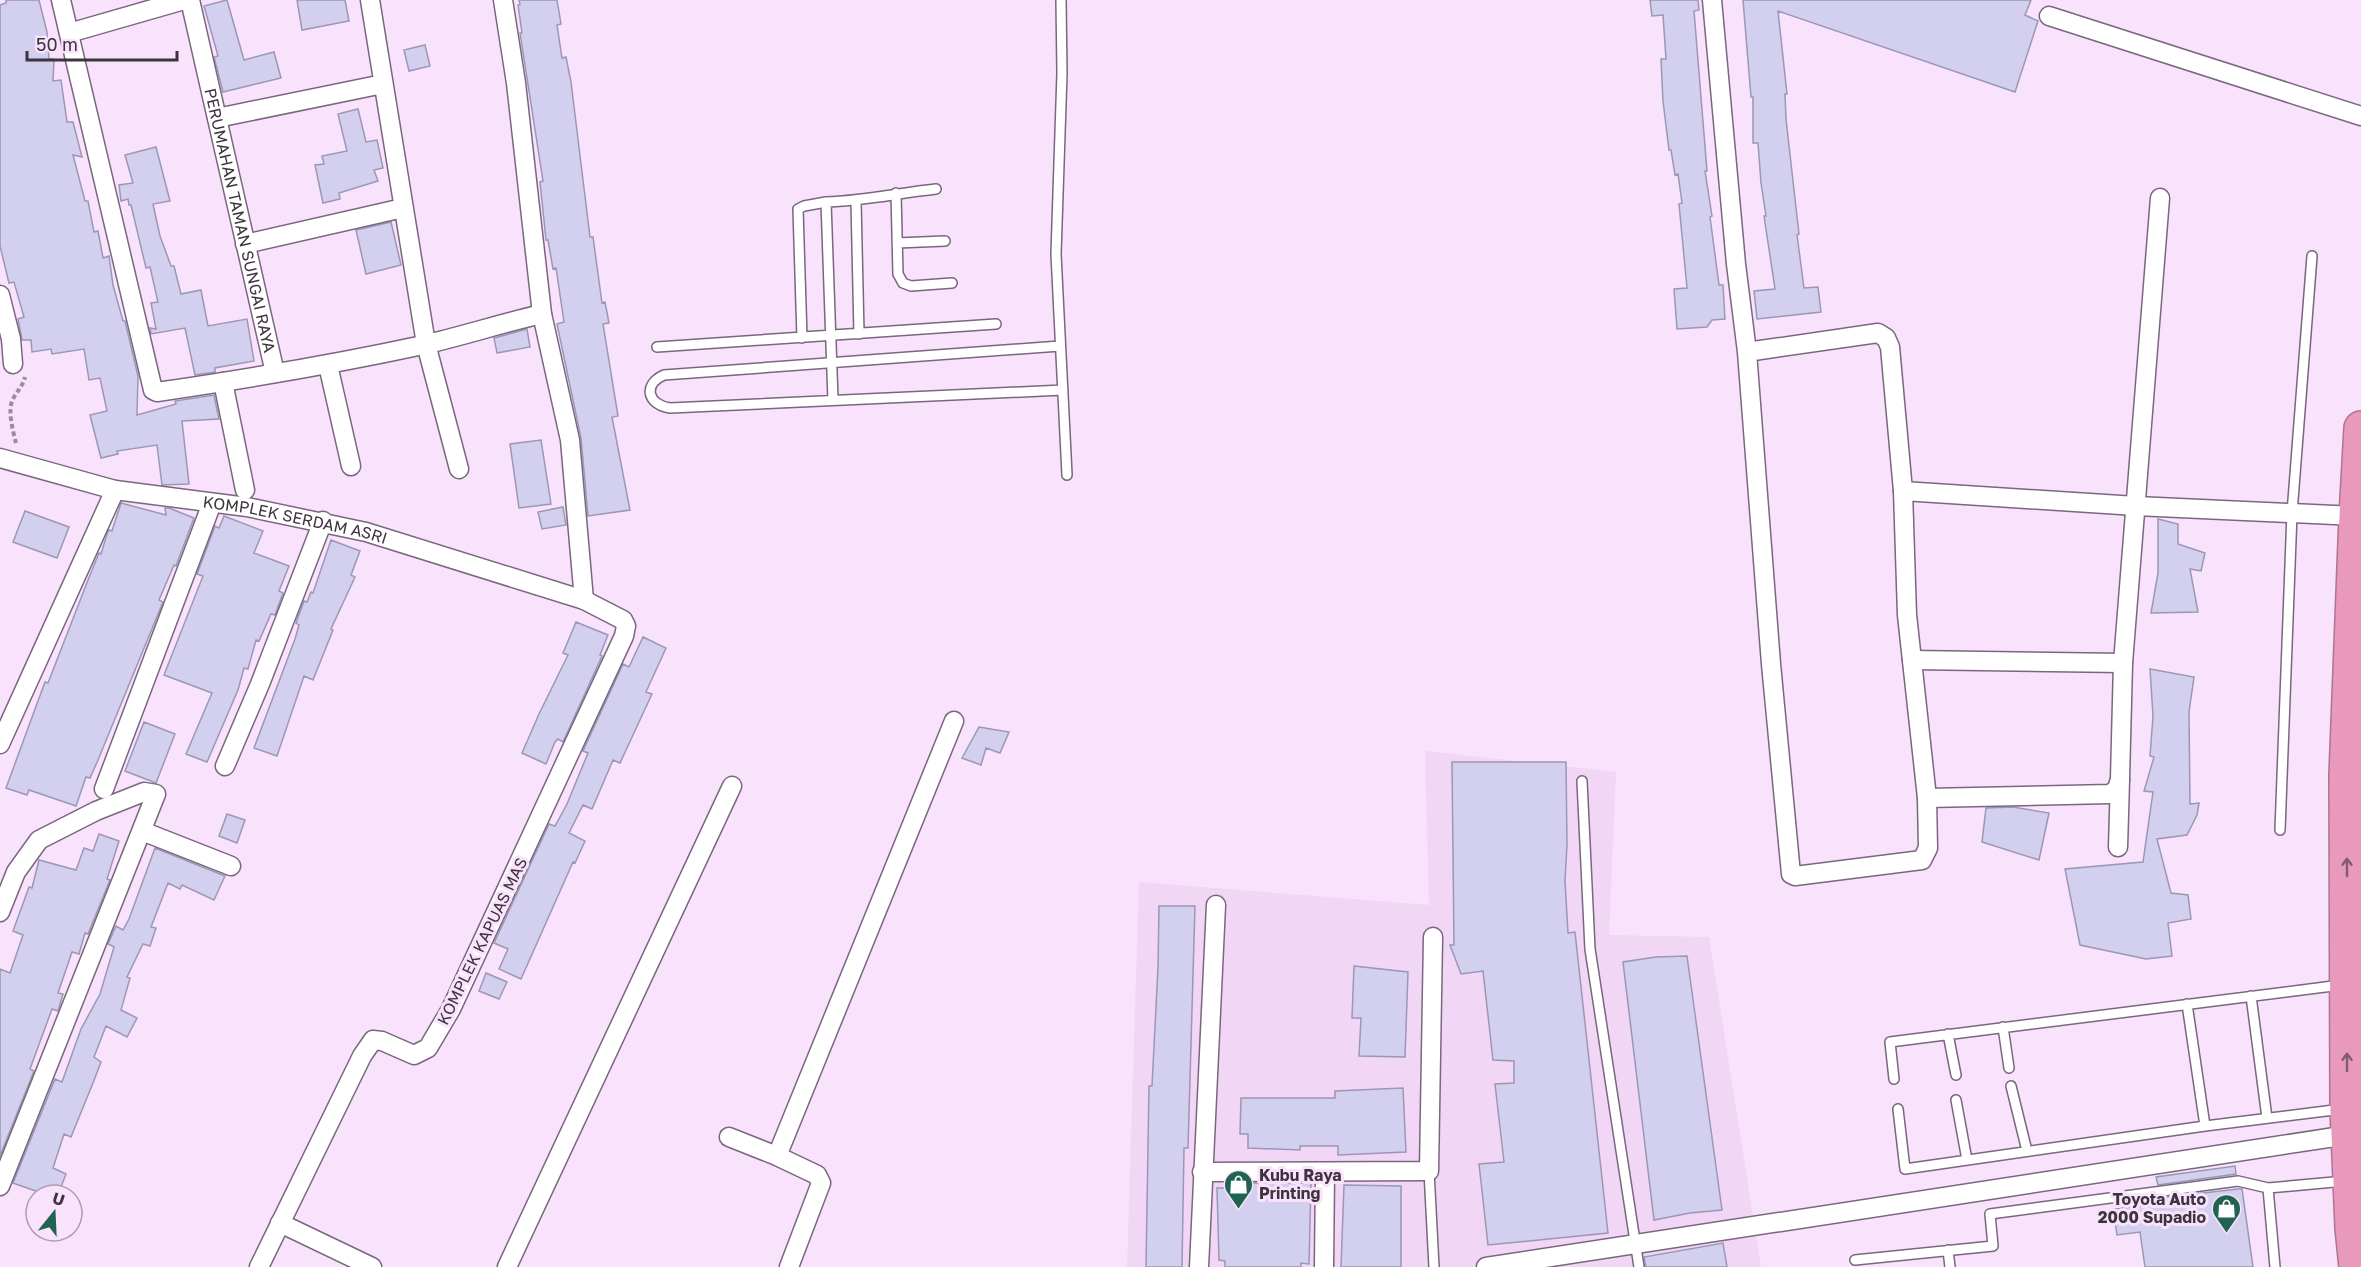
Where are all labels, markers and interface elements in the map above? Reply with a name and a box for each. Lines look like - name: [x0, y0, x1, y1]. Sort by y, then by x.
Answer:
- scale bar: [27, 24, 177, 62]
- text: 50 m: [36, 33, 78, 55]
- street label: PERUMAHAN TAMAN SUNGAI RAYA: [200, 86, 280, 355]
- street label: KOMPLEK SERDAM ASRI: [202, 491, 390, 548]
- street label: KOMPLEK KAPUAS MAS: [433, 854, 531, 1028]
- one-way arrow: [2341, 857, 2353, 877]
- one-way arrow: [2341, 1052, 2353, 1072]
- place label: Kubu Raya Printing: [1259, 1165, 1341, 1203]
- shop icon: Kubu Raya Printing: [1222, 1168, 1254, 1210]
- north arrow: [24, 1183, 84, 1243]
- text: U: [50, 1187, 67, 1210]
- place label: Toyota Auto 2000 Supadio: [2098, 1189, 2206, 1227]
- shop icon: Toyota Auto 2000 Supadio: [2211, 1192, 2243, 1234]

